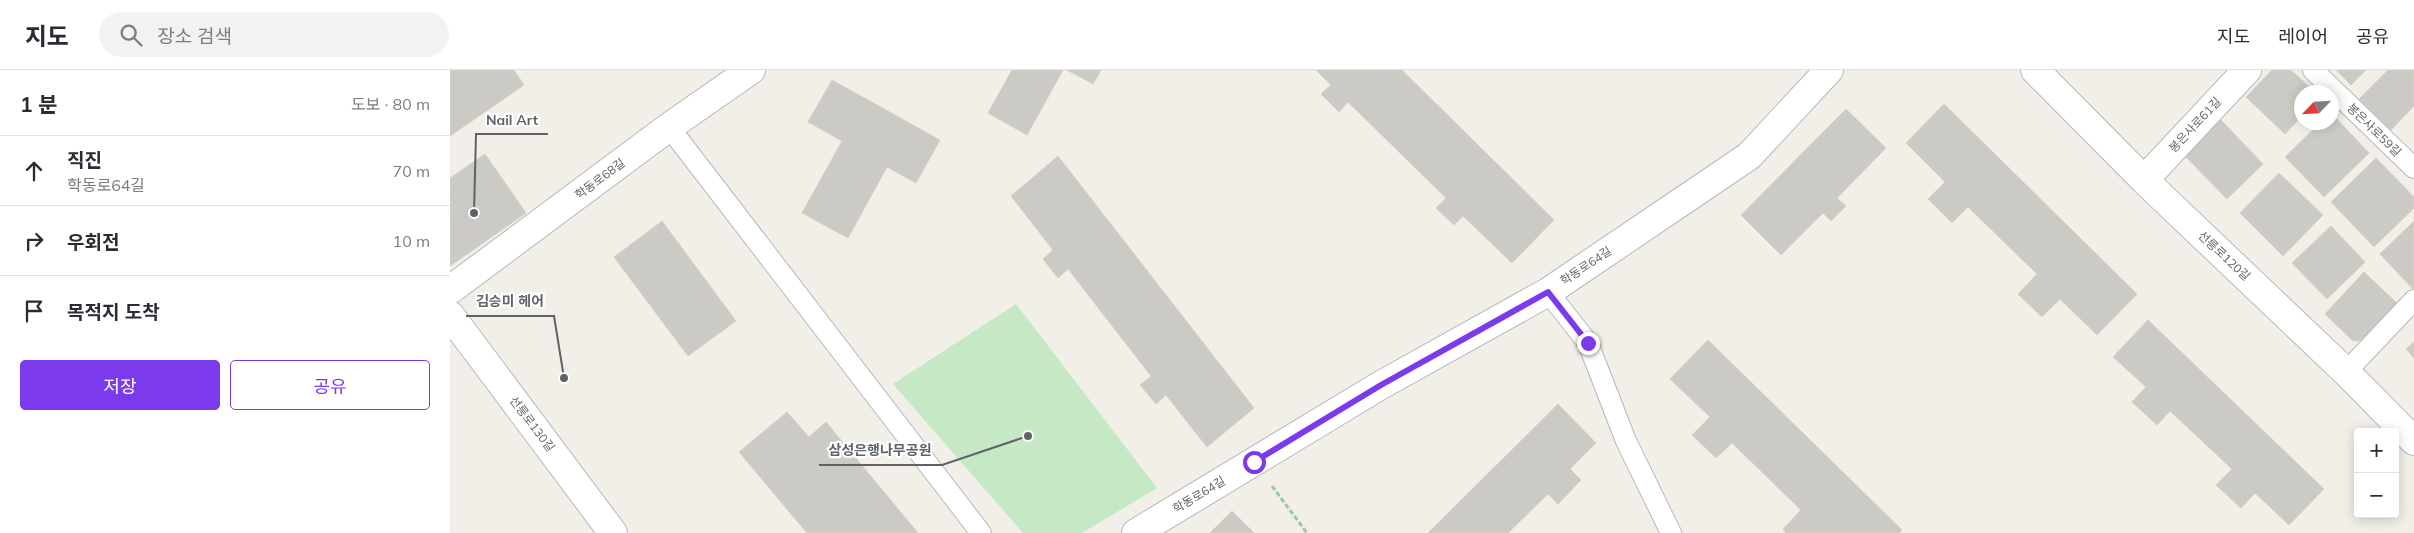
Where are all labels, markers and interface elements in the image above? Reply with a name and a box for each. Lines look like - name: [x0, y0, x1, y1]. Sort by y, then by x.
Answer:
- search box: [99, 12, 449, 57]
- text: 지도: [25, 21, 69, 51]
- icon: search: [117, 21, 145, 49]
- text: 장소 검색: [157, 24, 232, 48]
- text: 지도: [2217, 25, 2250, 48]
- text: 레이어: [2278, 25, 2328, 48]
- text: 공유: [2356, 25, 2389, 48]
- north arrow: [2294, 85, 2339, 130]
- text: 1 분: [20, 91, 58, 117]
- text: 도보 · 80 m: [351, 94, 430, 114]
- street label: 봉은사로61길: [2165, 94, 2224, 155]
- street label: 봉은사로59길: [2344, 100, 2405, 159]
- callout: Nail Art: [476, 105, 548, 134]
- text: Nail Art: [486, 111, 539, 129]
- text: 직진: [67, 148, 102, 172]
- street label: 학동로68길: [572, 155, 628, 202]
- icon: ahead: [20, 157, 48, 185]
- text: 70 m: [393, 161, 430, 181]
- text: 학동로64길: [67, 175, 145, 195]
- icon: right: [20, 227, 48, 255]
- street label: 선릉로120길: [2195, 228, 2254, 284]
- text: 우회전: [67, 230, 119, 254]
- text: 10 m: [393, 231, 430, 251]
- street label: 학동로64길: [1557, 243, 1614, 288]
- callout: 김승미 헤어: [466, 287, 554, 316]
- text: 김승미 헤어: [476, 292, 544, 310]
- icon: arrive: [20, 297, 48, 325]
- text: 목적지 도착: [67, 300, 160, 324]
- route end: [1577, 332, 1600, 355]
- button: 저장: [20, 360, 220, 410]
- button: 공유: [230, 360, 430, 410]
- street label: 선릉로130길: [507, 393, 558, 454]
- map controls: [2354, 428, 2399, 518]
- button: +: [2354, 428, 2399, 473]
- callout: 삼성은행나무공원: [819, 436, 942, 465]
- text: 삼성은행나무공원: [828, 441, 932, 459]
- route start: [1243, 451, 1266, 474]
- street label: 학동로64길: [1170, 473, 1228, 516]
- button: −: [2354, 473, 2399, 518]

